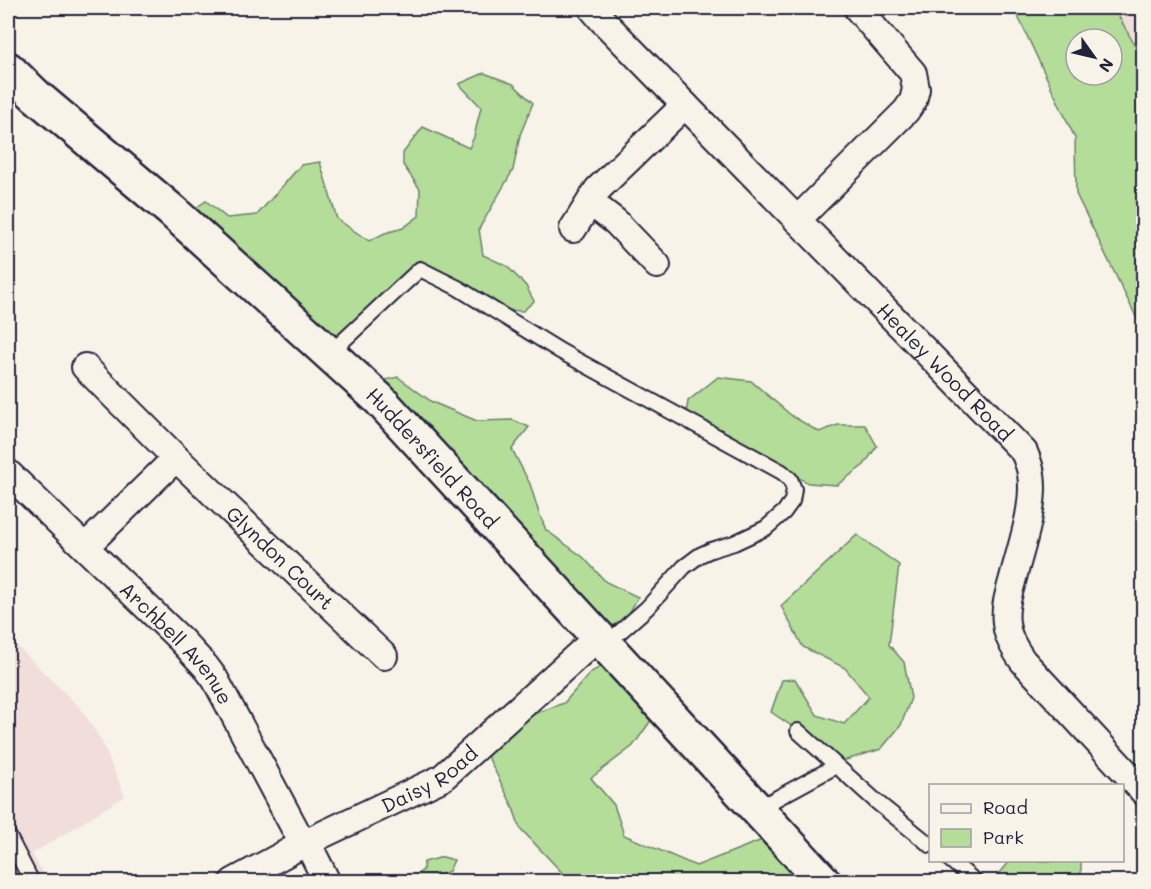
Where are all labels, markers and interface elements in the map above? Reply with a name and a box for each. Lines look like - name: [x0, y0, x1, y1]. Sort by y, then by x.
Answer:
- north arrow: [1064, 27, 1124, 87]
- text: N: [1095, 55, 1119, 77]
- street label: Healey Wood Road: [872, 297, 1019, 446]
- street label: Huddersfield Road: [361, 381, 504, 533]
- street label: Glyndon Court: [221, 500, 340, 615]
- street label: Archbell Avenue: [115, 576, 239, 709]
- street label: Daisy Road: [377, 740, 483, 818]
- legend: [929, 784, 1124, 862]
- text: Road: [983, 795, 1028, 819]
- text: Park: [983, 825, 1024, 849]

